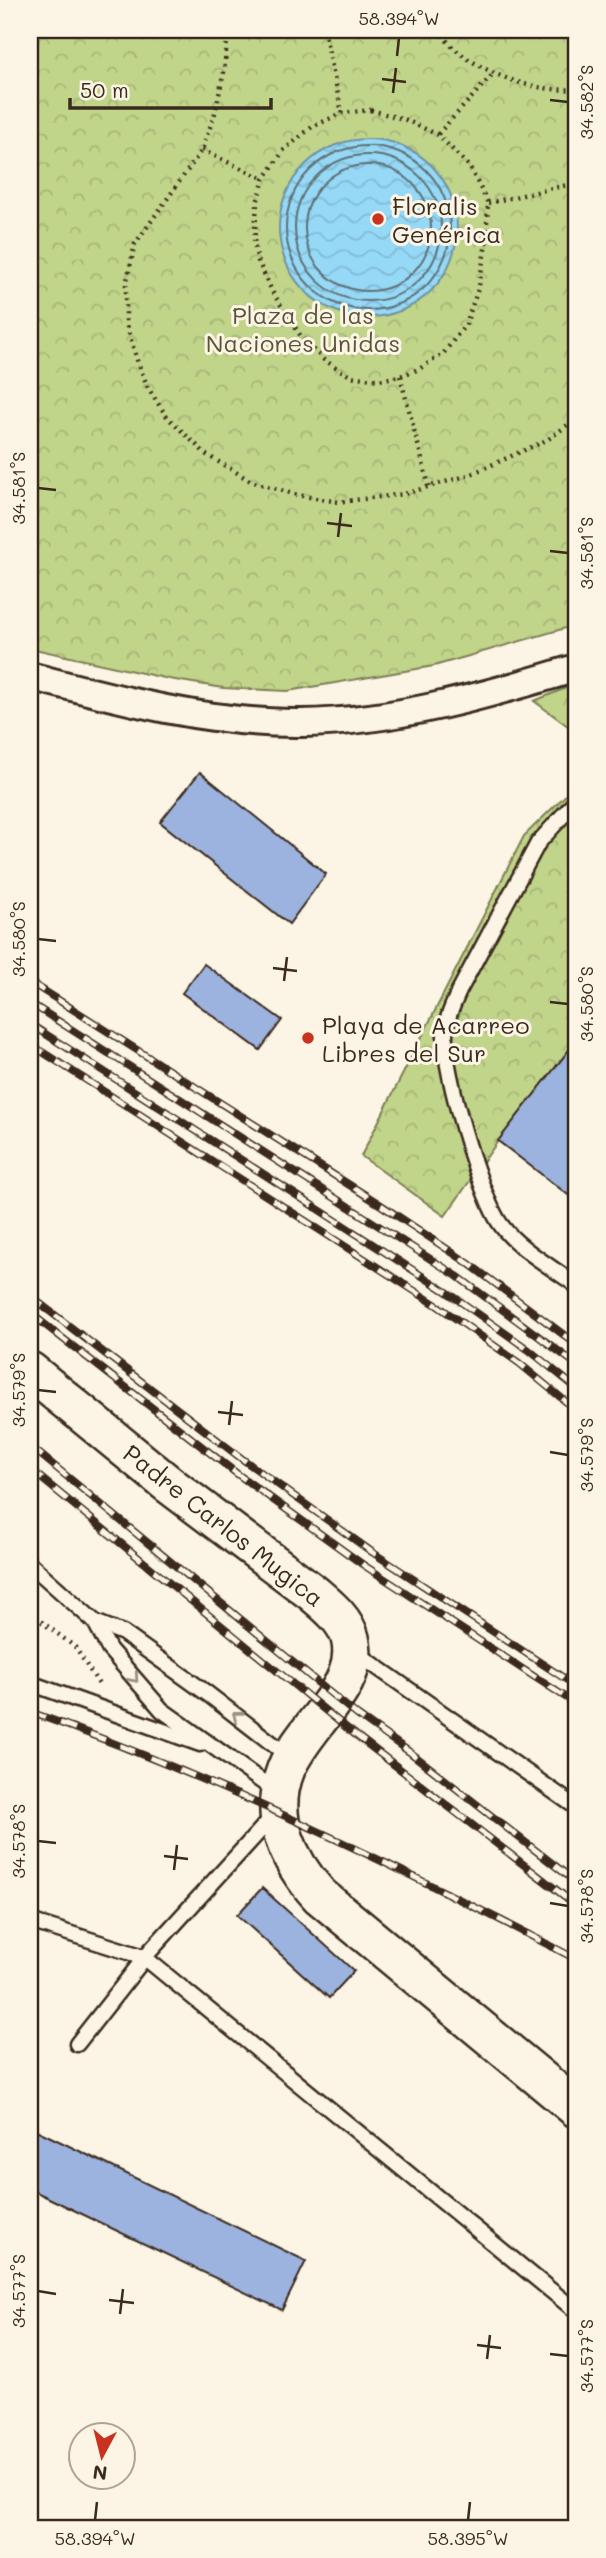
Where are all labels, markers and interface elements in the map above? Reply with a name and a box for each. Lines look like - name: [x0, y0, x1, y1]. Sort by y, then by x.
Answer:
- text: 58.394°W: [358, 6, 440, 30]
- text: 34.582°S: [574, 65, 598, 139]
- scale bar: [70, 66, 271, 110]
- text: 50 m: [80, 76, 129, 103]
- place label: Floralis Genérica: [392, 190, 501, 249]
- marker: Floralis Genérica: [370, 211, 386, 227]
- park label: Plaza de las Naciones Unidas: [206, 299, 400, 358]
- text: 34.581°S: [6, 452, 30, 524]
- text: 34.581°S: [574, 517, 598, 589]
- text: 34.580°S: [6, 901, 30, 977]
- text: 34.580°S: [574, 966, 598, 1042]
- place label: Playa de Acarreo Libres del Sur: [322, 1009, 529, 1068]
- marker: Playa de Acarreo Libres del Sur: [300, 1030, 316, 1046]
- text: 34.579°S: [6, 1353, 30, 1427]
- text: 34.579°S: [574, 1418, 598, 1492]
- street label: Padre Carlos Mugica: [118, 1437, 330, 1613]
- one-way arrow: [126, 1669, 138, 1682]
- one-way arrow: [233, 1712, 245, 1725]
- text: 34.578°S: [6, 1804, 30, 1878]
- text: 34.578°S: [574, 1869, 598, 1943]
- text: 34.577°S: [6, 2254, 30, 2328]
- text: 34.577°S: [574, 2319, 598, 2393]
- north arrow: [66, 2422, 136, 2492]
- text: N: [91, 2460, 109, 2487]
- text: 58.394°W: [54, 2526, 136, 2550]
- text: 58.395°W: [427, 2526, 509, 2550]

